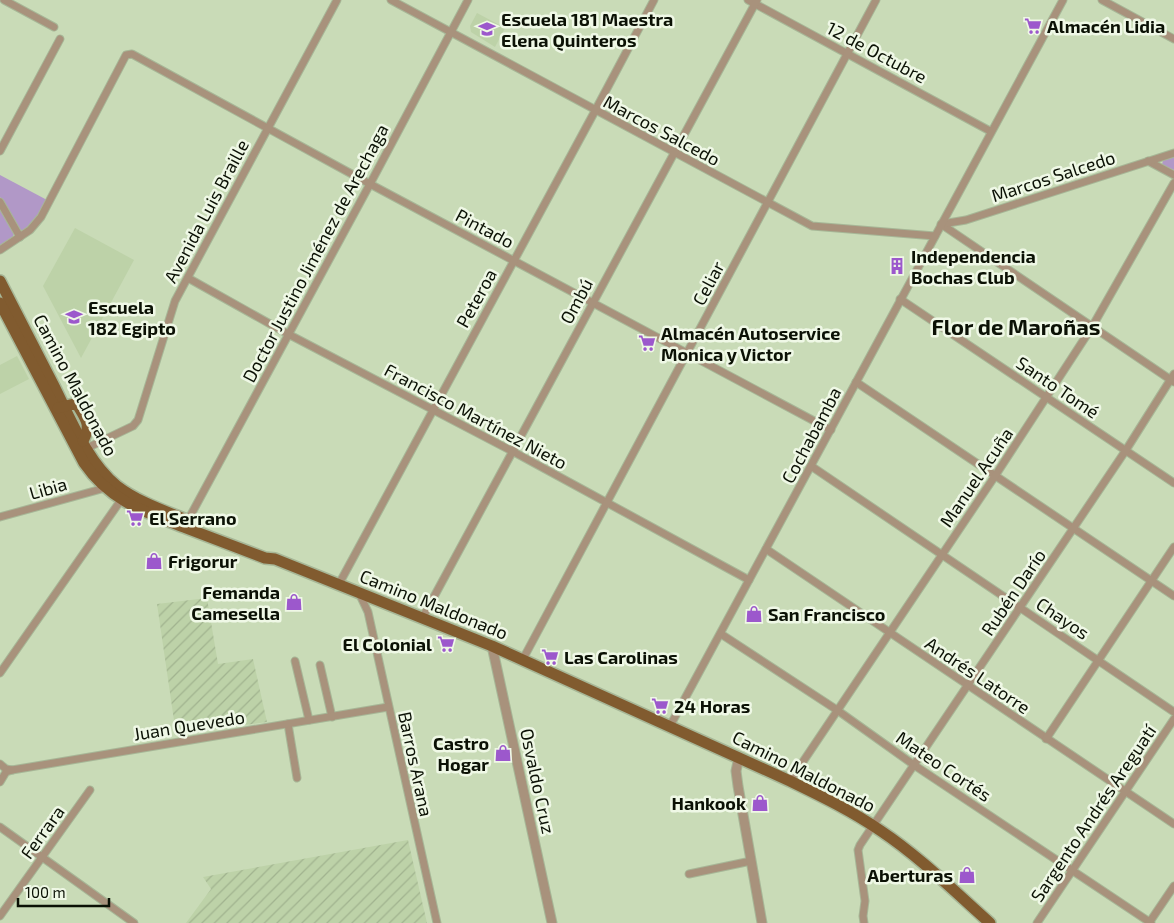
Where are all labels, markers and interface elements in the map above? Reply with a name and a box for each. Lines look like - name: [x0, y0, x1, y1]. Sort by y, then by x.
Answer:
- place label: Escuela 181 Maestra Elena Quinteros: [501, 8, 673, 51]
- place label: Almacén Lidia: [1047, 15, 1165, 37]
- street label: 12 de Octubre: [823, 16, 931, 88]
- supermarket icon: Almacén Lidia: [1023, 16, 1043, 36]
- school or university icon: Escuela 181 Maestra Elena Quinteros: [477, 19, 497, 39]
- street label: Marcos Salcedo: [600, 90, 724, 170]
- street label: Doctor Justino Jiménez de Arechaga: [237, 120, 393, 386]
- street label: Avenida Luis Braille: [159, 136, 253, 286]
- street label: Marcos Salcedo: [988, 146, 1118, 206]
- street label: Pintado: [452, 204, 518, 252]
- place label: Independencia Bochas Club: [911, 245, 1036, 288]
- building icon: Independencia Bochas Club: [887, 256, 907, 276]
- street label: Celiar: [687, 257, 729, 309]
- street label: Peteroa: [451, 265, 501, 331]
- street label: Ombú: [555, 275, 597, 327]
- place label: Escuela 182 Egipto: [88, 296, 176, 339]
- school or university icon: Escuela 182 Egipto: [64, 307, 84, 327]
- street label: Camino Maldonado: [29, 310, 123, 460]
- district label: Flor de Maroñas: [932, 313, 1100, 339]
- place label: Almacén Autoservice Monica y Victor: [661, 322, 840, 365]
- supermarket icon: Almacén Autoservice Monica y Victor: [637, 333, 657, 353]
- street label: Santo Tomé: [1012, 351, 1104, 423]
- street label: Francisco Martínez Nieto: [381, 358, 571, 474]
- street label: Cochabamba: [776, 383, 846, 487]
- street label: Manuel Acuña: [935, 423, 1017, 531]
- street label: Libia: [27, 472, 69, 504]
- place label: El Serrano: [149, 507, 237, 529]
- supermarket icon: El Serrano: [125, 508, 145, 528]
- street label: Rubén Darío: [976, 545, 1050, 639]
- place label: Frigorur: [168, 550, 238, 572]
- shop icon: Frigorur: [144, 551, 164, 571]
- street label: Camino Maldonado: [357, 564, 511, 644]
- place label: Femanda Camesella: [191, 581, 280, 624]
- shop icon: Femanda Camesella: [284, 592, 304, 612]
- street label: Chayos: [1032, 592, 1094, 644]
- place label: San Francisco: [768, 603, 885, 625]
- shop icon: San Francisco: [744, 604, 764, 624]
- street label: Andrés Latorre: [921, 632, 1035, 718]
- place label: El Colonial: [343, 633, 432, 655]
- supermarket icon: El Colonial: [436, 634, 456, 654]
- place label: Las Carolinas: [564, 646, 678, 668]
- supermarket icon: Las Carolinas: [540, 647, 560, 667]
- place label: 24 Horas: [674, 695, 750, 717]
- supermarket icon: 24 Horas: [650, 696, 670, 716]
- street label: Juan Quevedo: [132, 705, 246, 745]
- street label: Barros Arana: [394, 709, 438, 819]
- street label: Sargento Andrés Areguatí: [1026, 720, 1161, 906]
- street label: Camino Maldonado: [729, 725, 879, 817]
- street label: Osvaldo Cruz: [516, 726, 560, 836]
- street label: Mateo Cortés: [892, 726, 996, 806]
- place label: Castro Hogar: [433, 732, 489, 775]
- shop icon: Castro Hogar: [493, 743, 513, 763]
- place label: Hankook: [671, 792, 746, 814]
- shop icon: Hankook: [750, 793, 770, 813]
- street label: Ferrara: [15, 801, 69, 863]
- place label: Aberturas: [867, 864, 953, 886]
- shop icon: Aberturas: [957, 865, 977, 885]
- scale bar: [18, 876, 109, 908]
- text: 100 m: [25, 883, 66, 901]

